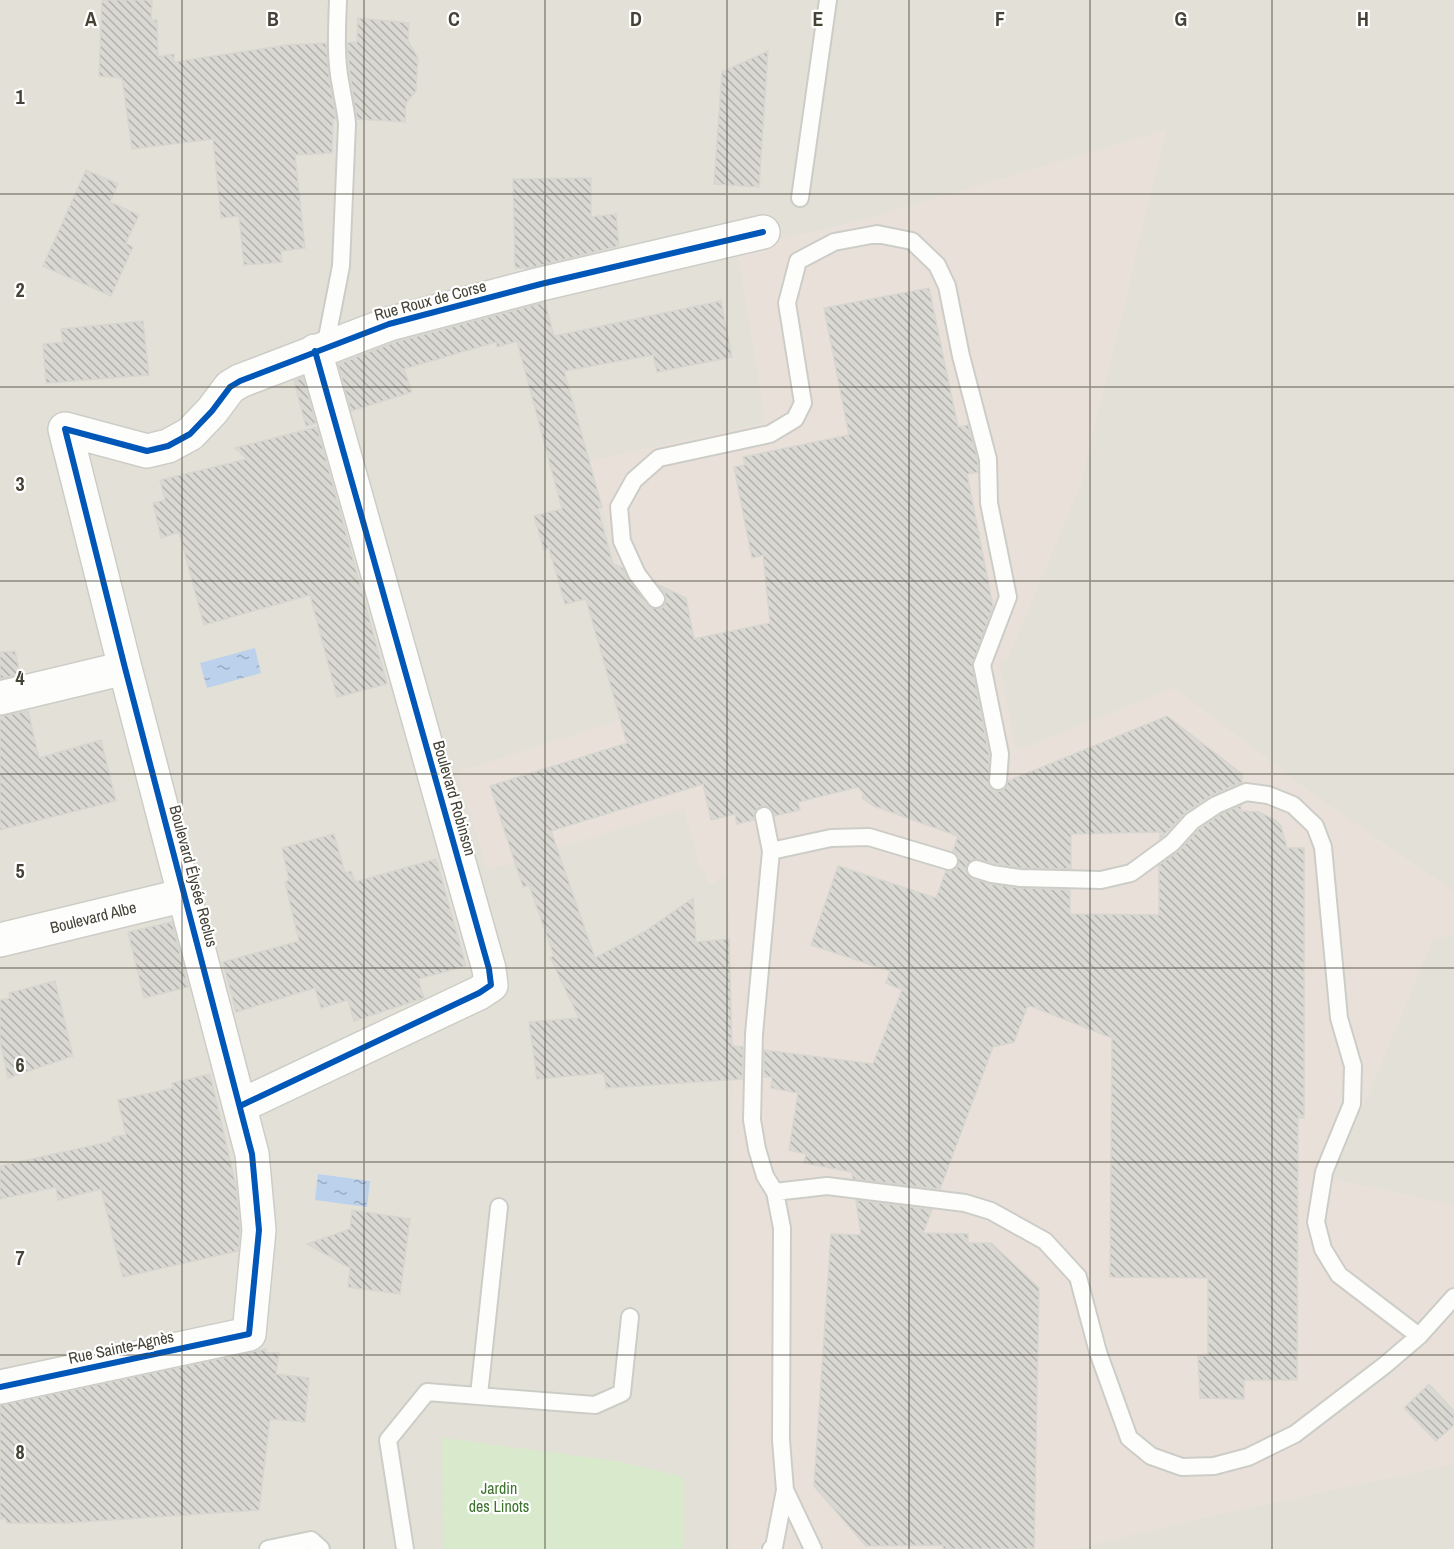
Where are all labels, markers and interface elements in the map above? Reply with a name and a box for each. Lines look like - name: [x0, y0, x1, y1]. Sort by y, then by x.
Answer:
- text: A: [85, 5, 97, 32]
- text: B: [267, 5, 279, 32]
- text: C: [448, 5, 460, 32]
- text: D: [630, 5, 642, 32]
- text: E: [813, 5, 824, 32]
- text: F: [995, 5, 1005, 32]
- text: G: [1175, 5, 1187, 32]
- text: H: [1357, 5, 1369, 32]
- text: 1: [15, 83, 25, 110]
- street label: Rue Roux de Corse: [372, 274, 488, 326]
- text: 2: [15, 276, 25, 303]
- text: 3: [15, 470, 25, 497]
- text: 4: [15, 664, 25, 691]
- street label: Boulevard Robinson: [428, 738, 482, 858]
- street label: Boulevard Élysée Reclus: [165, 803, 223, 949]
- text: 5: [15, 857, 25, 884]
- street label: Boulevard Albe: [48, 896, 138, 938]
- text: 6: [15, 1051, 25, 1078]
- text: 7: [15, 1244, 25, 1271]
- street label: Rue Sainte-Agnès: [66, 1325, 176, 1369]
- text: 8: [15, 1438, 25, 1465]
- park label: Jardin des Linots: [469, 1477, 529, 1517]

